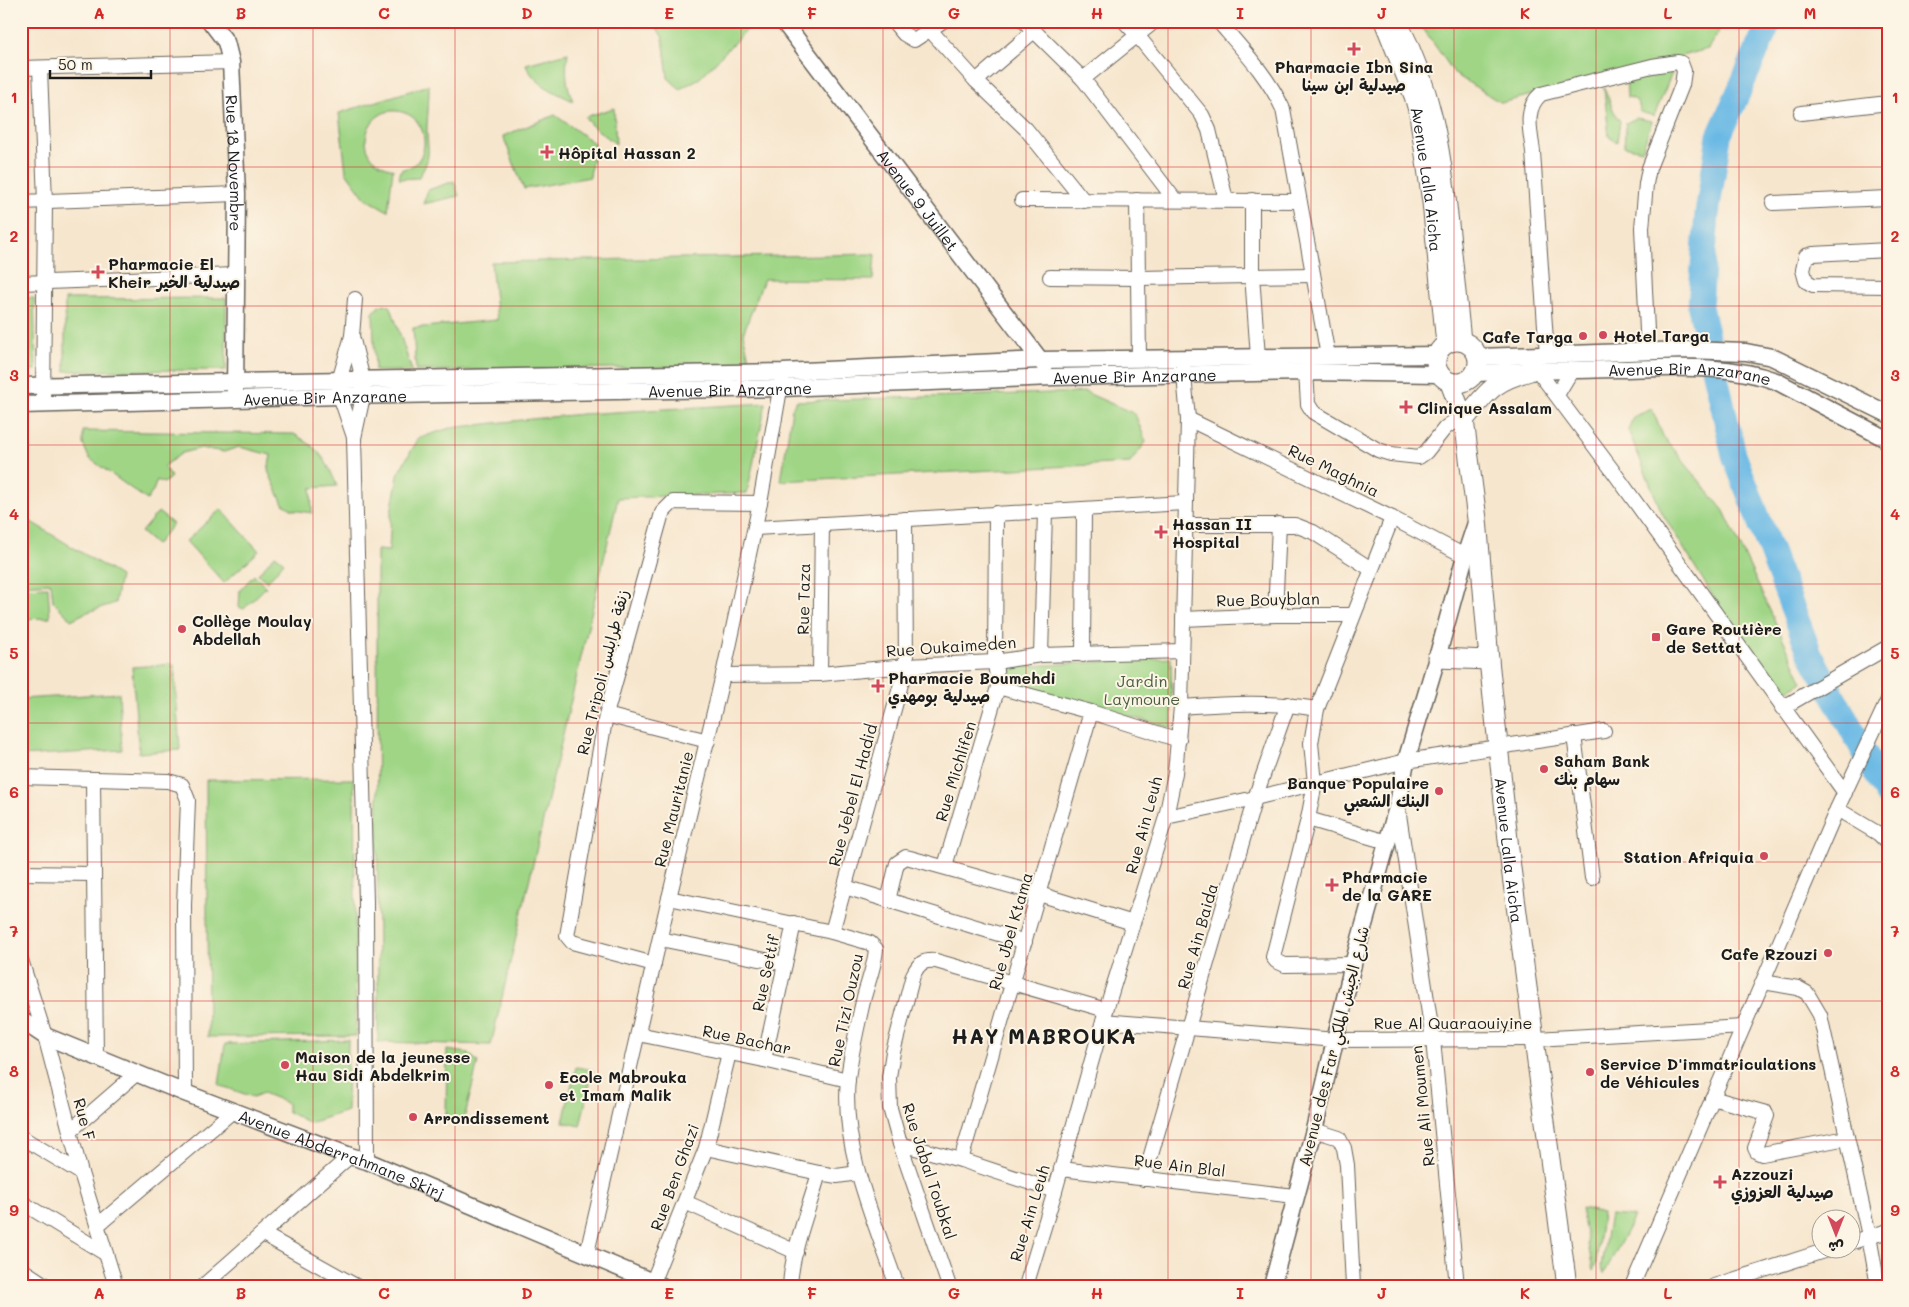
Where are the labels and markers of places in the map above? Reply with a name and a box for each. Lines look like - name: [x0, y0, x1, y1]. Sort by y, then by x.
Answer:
- marker: Pharmacie Ibn Sina صيدلية ابن سينا: [1348, 43, 1360, 55]
- place label: Pharmacie Ibn Sina صيدلية ابن سينا: [1275, 56, 1434, 95]
- place label: Hôpital Hassan 2: [558, 142, 696, 163]
- marker: Hôpital Hassan 2: [540, 145, 554, 159]
- place label: Pharmacie El Kheir صيدلية الخير: [108, 253, 240, 292]
- marker: Pharmacie El Kheir صيدلية الخير: [92, 266, 104, 278]
- place label: Hotel Targa: [1613, 325, 1709, 346]
- place label: Cafe Targa: [1482, 326, 1573, 347]
- marker: Hotel Targa: [1597, 329, 1609, 341]
- marker: Cafe Targa: [1577, 330, 1589, 342]
- place label: Clinique Assalam: [1417, 397, 1552, 418]
- marker: Clinique Assalam: [1399, 400, 1413, 414]
- place label: Hassan II Hospital: [1172, 513, 1252, 552]
- marker: Hassan II Hospital: [1154, 525, 1168, 539]
- place label: Collège Moulay Abdellah: [192, 610, 312, 649]
- place label: Gare Routière de Settat: [1666, 618, 1782, 657]
- marker: Collège Moulay Abdellah: [176, 623, 188, 635]
- marker: Gare Routière de Settat: [1650, 631, 1662, 643]
- place label: Pharmacie Boumehdi صيدلية بومهدي: [888, 667, 1056, 709]
- marker: Pharmacie Boumehdi صيدلية بومهدي: [872, 680, 884, 692]
- place label: Saham Bank سهام بنك: [1554, 750, 1650, 792]
- marker: Saham Bank سهام بنك: [1538, 763, 1550, 775]
- place label: Banque Populaire البنك الشعبي: [1287, 772, 1429, 816]
- marker: Banque Populaire البنك الشعبي: [1433, 785, 1445, 797]
- place label: Station Afriquia: [1623, 846, 1754, 867]
- marker: Station Afriquia: [1758, 850, 1770, 862]
- place label: Pharmacie de la GARE: [1342, 866, 1432, 905]
- marker: Pharmacie de la GARE: [1326, 879, 1338, 891]
- place label: Cafe Rzouzi: [1721, 943, 1818, 964]
- marker: Cafe Rzouzi: [1822, 947, 1834, 959]
- place label: Maison de la jeunesse Hau Sidi Abdelkrim: [295, 1046, 470, 1085]
- place label: Service D'immatriculations de Véhicules: [1600, 1053, 1816, 1092]
- marker: Maison de la jeunesse Hau Sidi Abdelkrim: [279, 1059, 291, 1071]
- place label: Ecole Mabrouka et Imam Malik: [559, 1066, 687, 1105]
- marker: Service D'immatriculations de Véhicules: [1584, 1066, 1596, 1078]
- marker: Ecole Mabrouka et Imam Malik: [543, 1079, 555, 1091]
- place label: Arrondissement: [423, 1107, 549, 1128]
- marker: Arrondissement: [407, 1111, 419, 1123]
- place label: Azzouzi صيدلية العزوزي: [1731, 1163, 1834, 1205]
- marker: Azzouzi صيدلية العزوزي: [1713, 1175, 1727, 1189]

